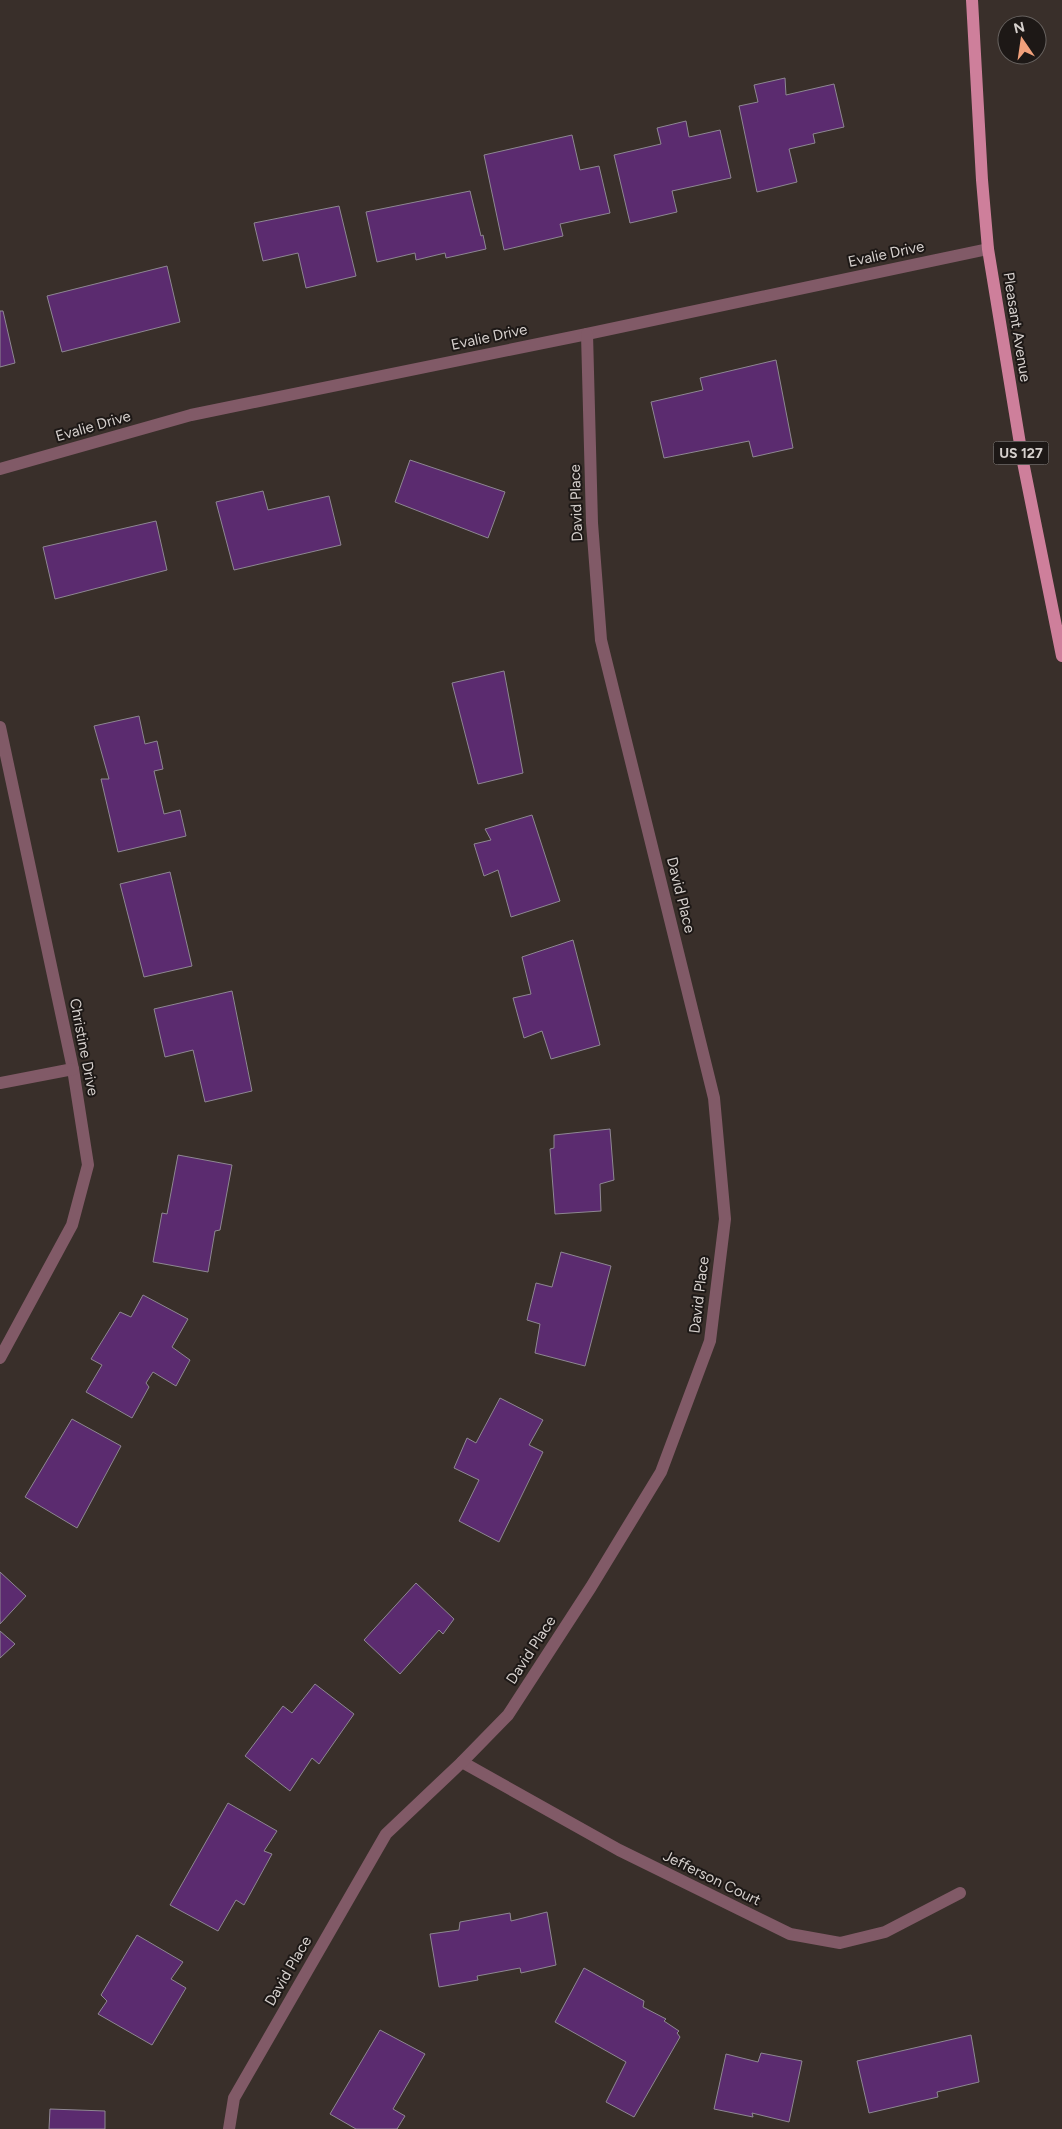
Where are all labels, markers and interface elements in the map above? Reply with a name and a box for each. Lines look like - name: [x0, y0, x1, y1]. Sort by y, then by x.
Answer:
- north arrow: [997, 15, 1047, 65]
- text: N: [1012, 18, 1026, 37]
- street label: Evalie Drive: [846, 237, 926, 271]
- street label: Pleasant Avenue: [999, 271, 1035, 383]
- street label: Evalie Drive: [449, 320, 529, 354]
- street label: Evalie Drive: [53, 407, 133, 445]
- road number: US 127: [994, 442, 1048, 464]
- street label: David Place: [566, 464, 586, 542]
- street label: David Place: [663, 855, 699, 935]
- street label: Christine Drive: [66, 997, 102, 1097]
- street label: David Place: [685, 1255, 713, 1335]
- street label: David Place: [502, 1613, 560, 1687]
- street label: Jefferson Court: [660, 1847, 764, 1910]
- street label: David Place: [261, 1933, 315, 2009]

